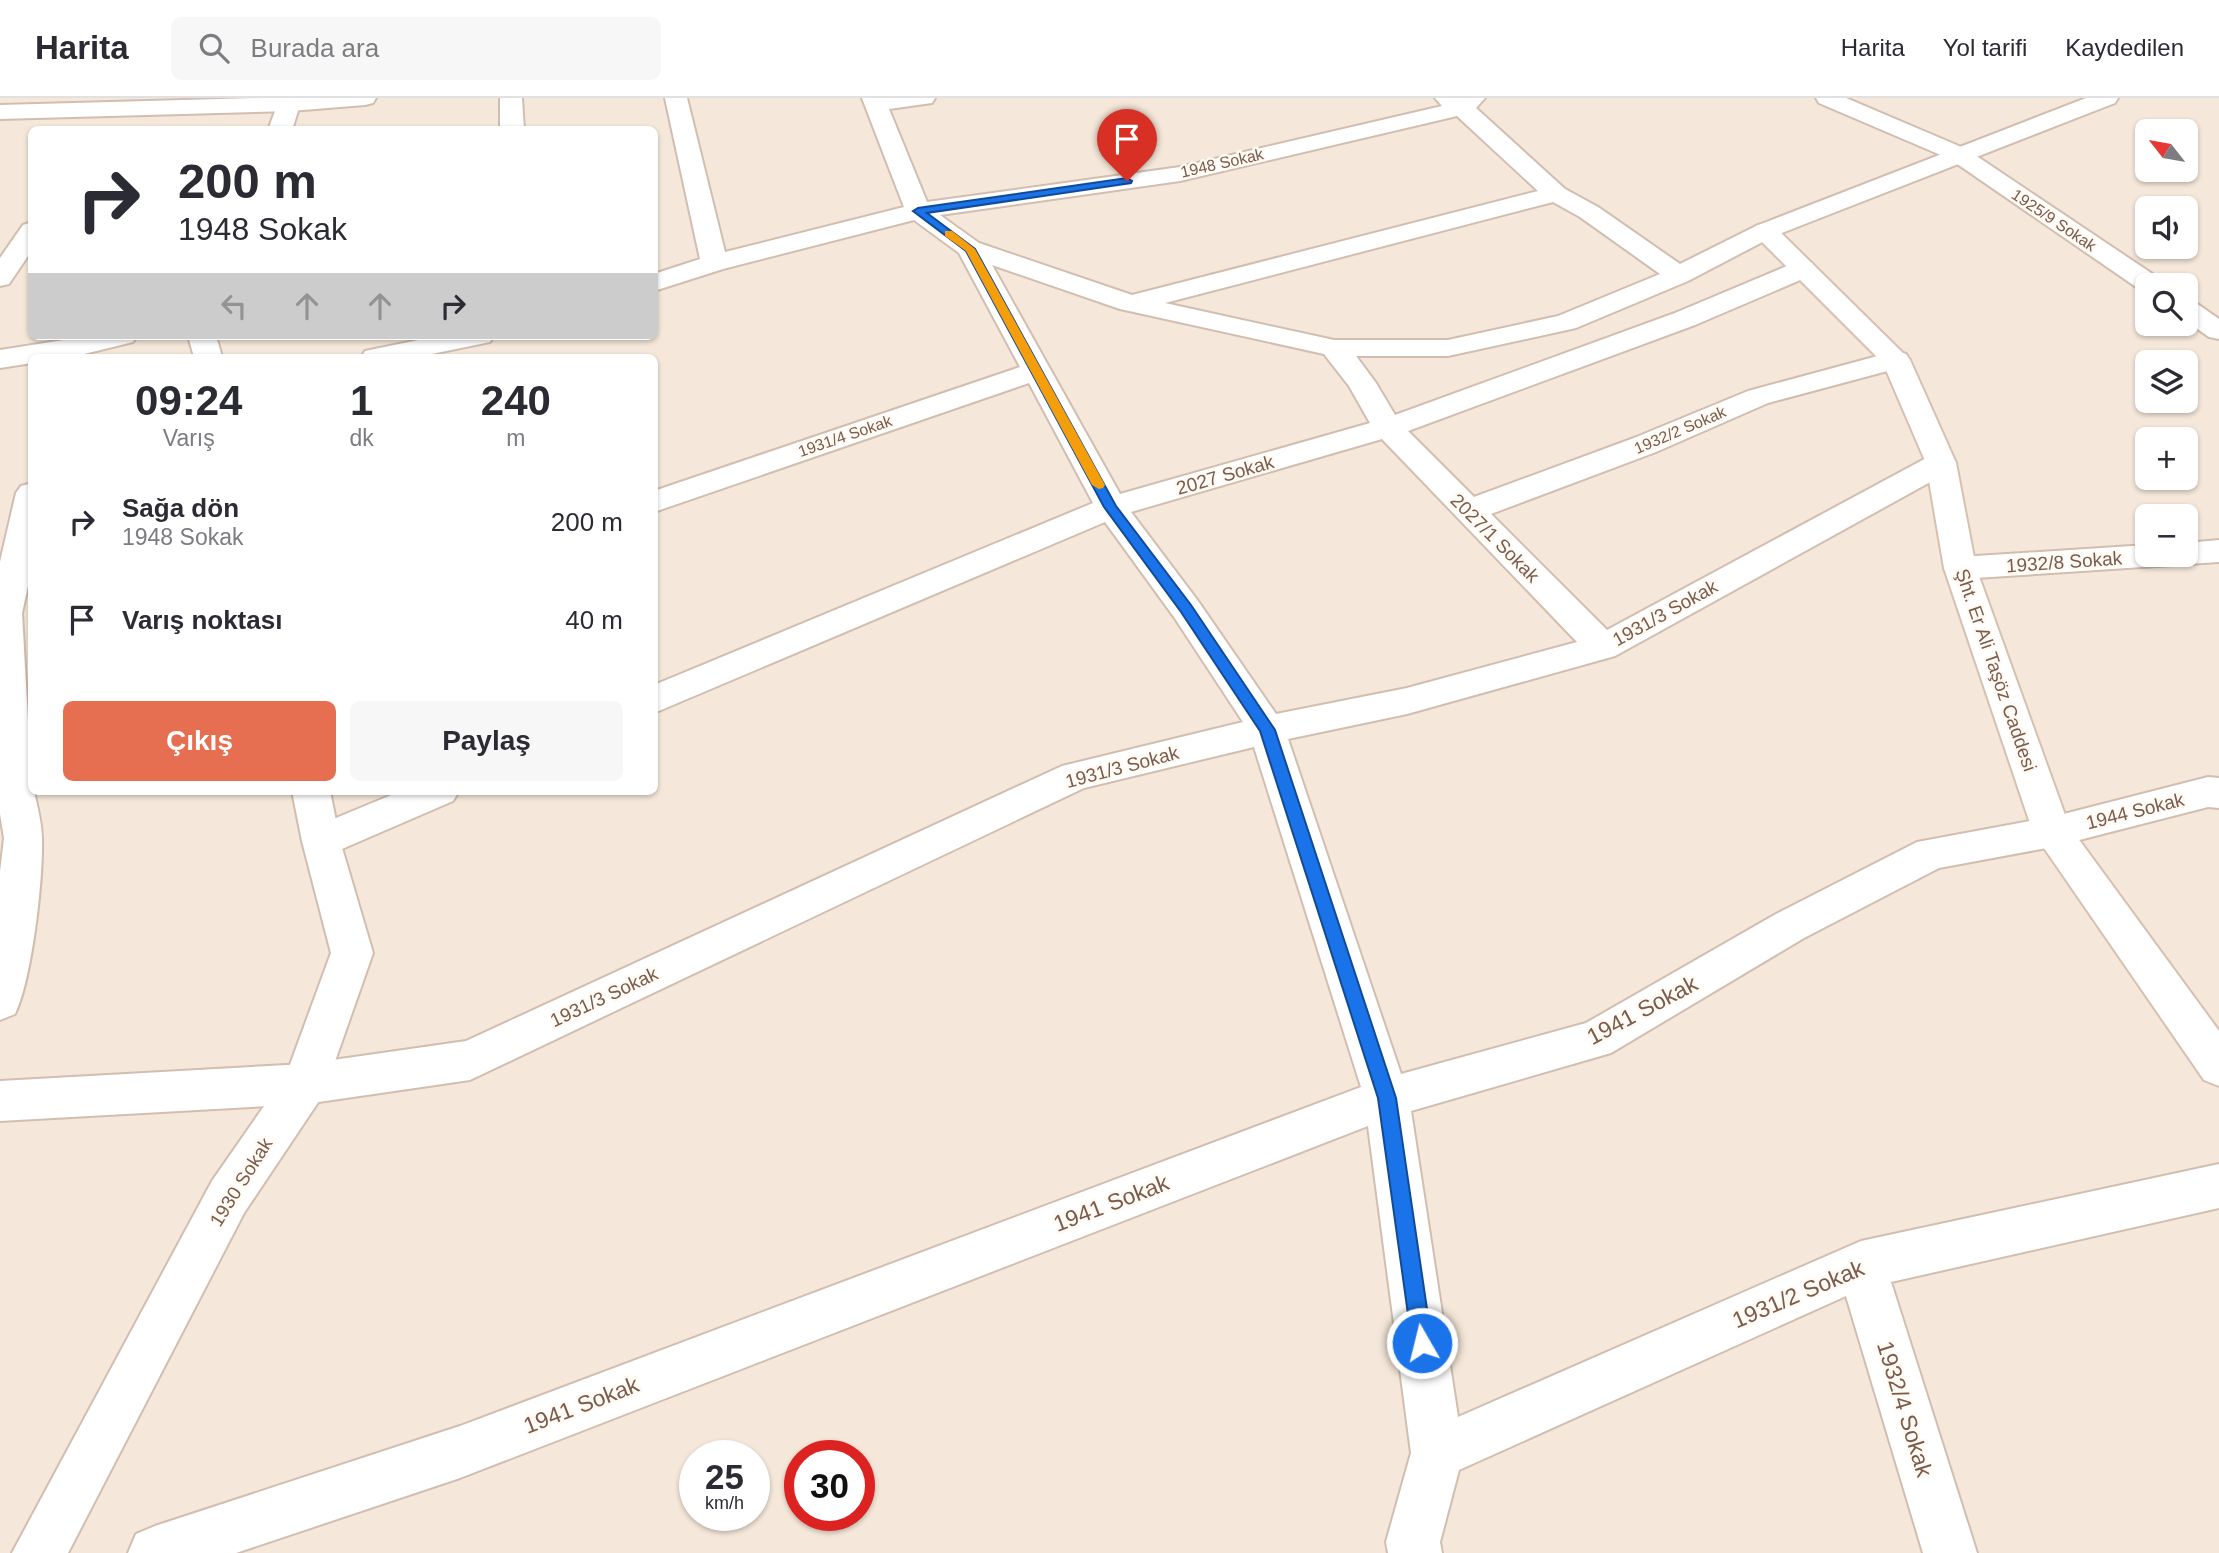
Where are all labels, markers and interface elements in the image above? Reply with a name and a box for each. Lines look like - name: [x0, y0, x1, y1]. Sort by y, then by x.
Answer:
- search box: [171, 17, 661, 80]
- text: Harita: [35, 29, 129, 66]
- icon: search: [195, 29, 233, 67]
- text: Burada ara: [251, 33, 379, 63]
- text: Harita: [1841, 34, 1905, 61]
- text: Yol tarifi: [1943, 34, 2027, 61]
- text: Kaydedilen: [2065, 34, 2184, 61]
- pin: [1097, 109, 1157, 181]
- north arrow: [2135, 119, 2198, 182]
- map controls: [2135, 119, 2198, 567]
- icon: arrive: [1108, 120, 1146, 158]
- street label: 1948 Sokak: [1179, 145, 1266, 181]
- icon: right: [63, 154, 154, 245]
- text: 200 m: [178, 154, 317, 208]
- street label: 1925/9 Sokak: [2009, 186, 2100, 255]
- button: sound: [2135, 196, 2198, 259]
- text: 1948 Sokak: [178, 211, 347, 247]
- button: search: [2135, 273, 2198, 336]
- icon: left: [215, 287, 253, 325]
- icon: ahead: [288, 287, 326, 325]
- icon: ahead: [361, 287, 399, 325]
- icon: right: [434, 287, 472, 325]
- button: layers: [2135, 350, 2198, 413]
- text: 09:24: [135, 377, 242, 424]
- text: 1: [350, 377, 373, 424]
- text: 240: [481, 377, 551, 424]
- street label: 1932/2 Sokak: [1632, 403, 1729, 457]
- street label: 1931/4 Sokak: [796, 412, 895, 460]
- text: Varış: [163, 425, 215, 451]
- text: dk: [350, 425, 374, 451]
- text: m: [506, 425, 525, 451]
- button: +: [2135, 427, 2198, 490]
- street label: 2027 Sokak: [1174, 451, 1277, 499]
- street label: 2027/1 Sokak: [1446, 489, 1544, 587]
- text: Sağa dön: [122, 493, 239, 523]
- icon: right: [63, 503, 101, 541]
- button: −: [2135, 504, 2198, 567]
- text: 200 m: [551, 507, 623, 537]
- text: 1948 Sokak: [122, 524, 243, 550]
- street label: 1932/8 Sokak: [2005, 547, 2123, 577]
- street label: Şht. Er Ali Taşöz Caddesi: [1951, 566, 2041, 774]
- street label: 1931/3 Sokak: [1609, 575, 1721, 650]
- icon: arrive: [63, 601, 101, 639]
- text: Varış noktası: [122, 605, 282, 635]
- text: 40 m: [565, 605, 623, 635]
- button: Çıkış: [63, 701, 336, 781]
- button: Paylaş: [350, 701, 623, 781]
- street label: 1931/3 Sokak: [1063, 742, 1181, 792]
- street label: 1944 Sokak: [2084, 789, 2187, 833]
- street label: 1931/3 Sokak: [547, 963, 662, 1031]
- street label: 1941 Sokak: [1582, 970, 1702, 1050]
- street label: 1930 Sokak: [206, 1133, 277, 1230]
- street label: 1941 Sokak: [1050, 1169, 1173, 1237]
- street label: 1931/2 Sokak: [1728, 1254, 1868, 1333]
- position arrow: [1385, 1306, 1459, 1380]
- street label: 1932/4 Sokak: [1872, 1338, 1938, 1481]
- street label: 1941 Sokak: [520, 1371, 643, 1439]
- speed limit sign: 30: [784, 1440, 875, 1531]
- text: 25: [705, 1457, 744, 1496]
- text: km/h: [705, 1493, 744, 1513]

